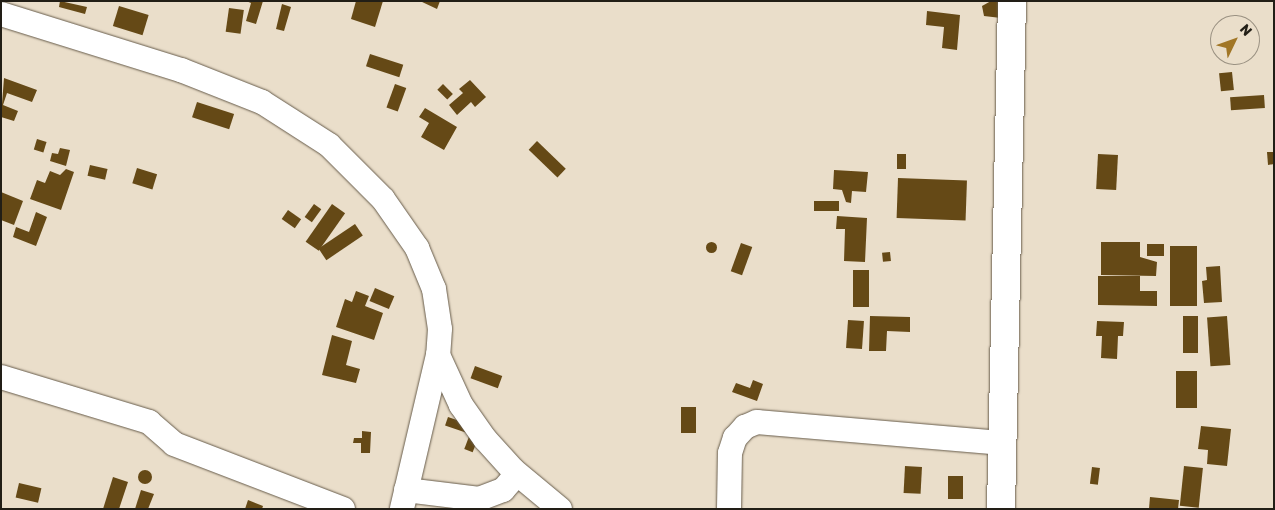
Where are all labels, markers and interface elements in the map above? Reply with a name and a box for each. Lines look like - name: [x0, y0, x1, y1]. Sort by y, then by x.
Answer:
- north arrow: [1210, 15, 1260, 65]
- text: N: [1236, 21, 1255, 40]

